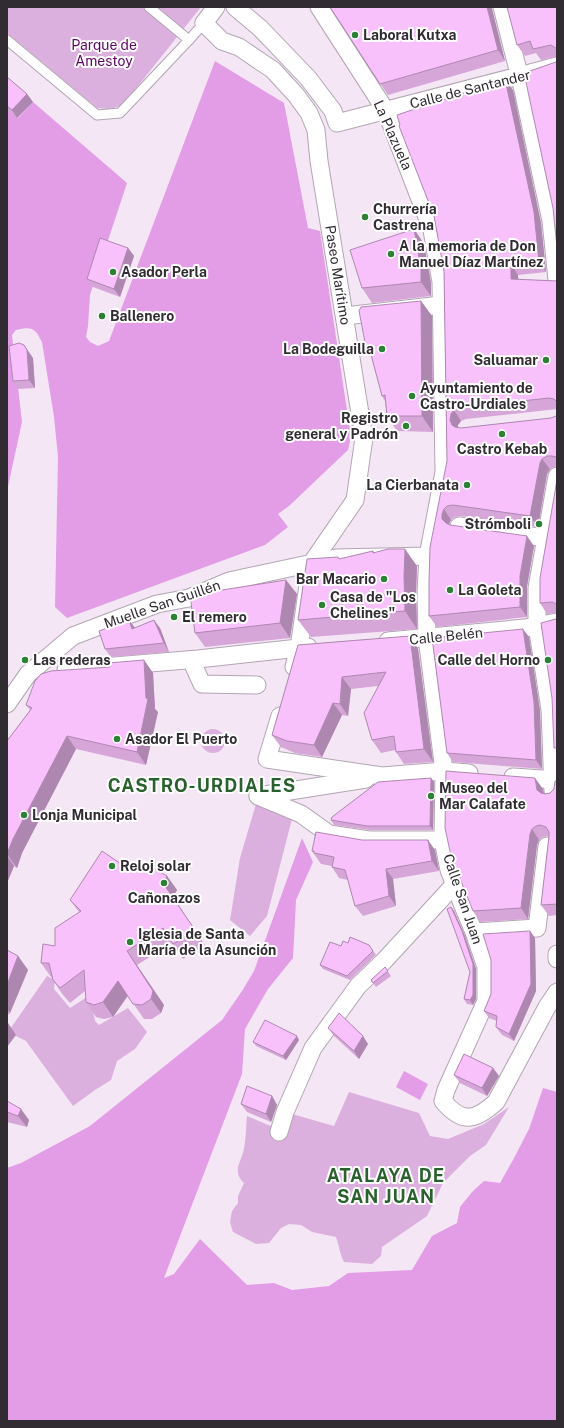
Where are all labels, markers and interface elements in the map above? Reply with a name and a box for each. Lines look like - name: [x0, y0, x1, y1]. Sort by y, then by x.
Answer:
- place label: Laboral Kutxa: [363, 27, 456, 43]
- marker: Laboral Kutxa: [350, 30, 360, 40]
- park label: Parque de Amestoy: [71, 37, 137, 69]
- street label: Calle de Santander: [408, 66, 532, 112]
- street label: La Plazuela: [371, 98, 415, 172]
- place label: Churrería Castrena: [373, 201, 437, 233]
- marker: Churrería Castrena: [360, 212, 370, 222]
- street label: Paseo Marítimo: [322, 224, 354, 326]
- place label: A la memoria de Don Manuel Díaz Martínez: [399, 238, 543, 270]
- marker: A la memoria de Don Manuel Díaz Martínez: [386, 249, 396, 259]
- place label: Asador Perla: [121, 264, 207, 280]
- marker: Asador Perla: [108, 267, 118, 277]
- place label: Ballenero: [110, 308, 174, 324]
- marker: Ballenero: [97, 311, 107, 321]
- place label: La Bodeguilla: [283, 341, 374, 357]
- marker: La Bodeguilla: [377, 344, 387, 354]
- place label: Saluamar: [474, 352, 538, 368]
- marker: Saluamar: [541, 355, 551, 365]
- place label: Ayuntamiento de Castro-Urdiales: [420, 380, 533, 412]
- marker: Ayuntamiento de Castro-Urdiales: [407, 391, 417, 401]
- place label: Registro general y Padrón: [285, 410, 398, 442]
- marker: Registro general y Padrón: [401, 421, 411, 431]
- marker: Castro Kebab: [497, 429, 507, 439]
- place label: Castro Kebab: [457, 441, 547, 457]
- place label: La Cierbanata: [366, 477, 459, 493]
- marker: La Cierbanata: [462, 480, 472, 490]
- place label: Strómboli: [464, 516, 531, 532]
- marker: Strómboli: [534, 519, 544, 529]
- place label: Bar Macario: [296, 571, 376, 587]
- marker: Bar Macario: [379, 574, 389, 584]
- street label: Muelle San Guillén: [102, 577, 222, 631]
- place label: La Goleta: [458, 582, 522, 598]
- marker: La Goleta: [445, 585, 455, 595]
- place label: Casa de "Los Chelines": [330, 589, 416, 621]
- marker: Casa de "Los Chelines": [317, 600, 327, 610]
- place label: El remero: [182, 609, 247, 625]
- marker: El remero: [169, 612, 179, 622]
- street label: Calle Belén: [409, 624, 483, 648]
- place label: Las rederas: [33, 652, 111, 668]
- place label: Calle del Horno: [437, 652, 540, 668]
- marker: Las rederas: [20, 655, 30, 665]
- marker: Calle del Horno: [543, 655, 553, 665]
- place label: Asador El Puerto: [125, 731, 237, 747]
- marker: Asador El Puerto: [112, 734, 122, 744]
- district label: CASTRO-URDIALES: [108, 775, 296, 796]
- place label: Museo del Mar Calafate: [439, 780, 526, 812]
- marker: Museo del Mar Calafate: [426, 791, 436, 801]
- place label: Lonja Municipal: [32, 807, 137, 823]
- marker: Lonja Municipal: [19, 810, 29, 820]
- street label: Calle San Juan: [440, 852, 486, 946]
- place label: Reloj solar: [120, 858, 191, 874]
- marker: Reloj solar: [107, 861, 117, 871]
- marker: Cañonazos: [159, 878, 169, 888]
- place label: Cañonazos: [128, 890, 200, 906]
- place label: Iglesia de Santa María de la Asunción: [138, 926, 276, 958]
- marker: Iglesia de Santa María de la Asunción: [125, 937, 135, 947]
- district label: ATALAYA DE SAN JUAN: [327, 1165, 445, 1207]

